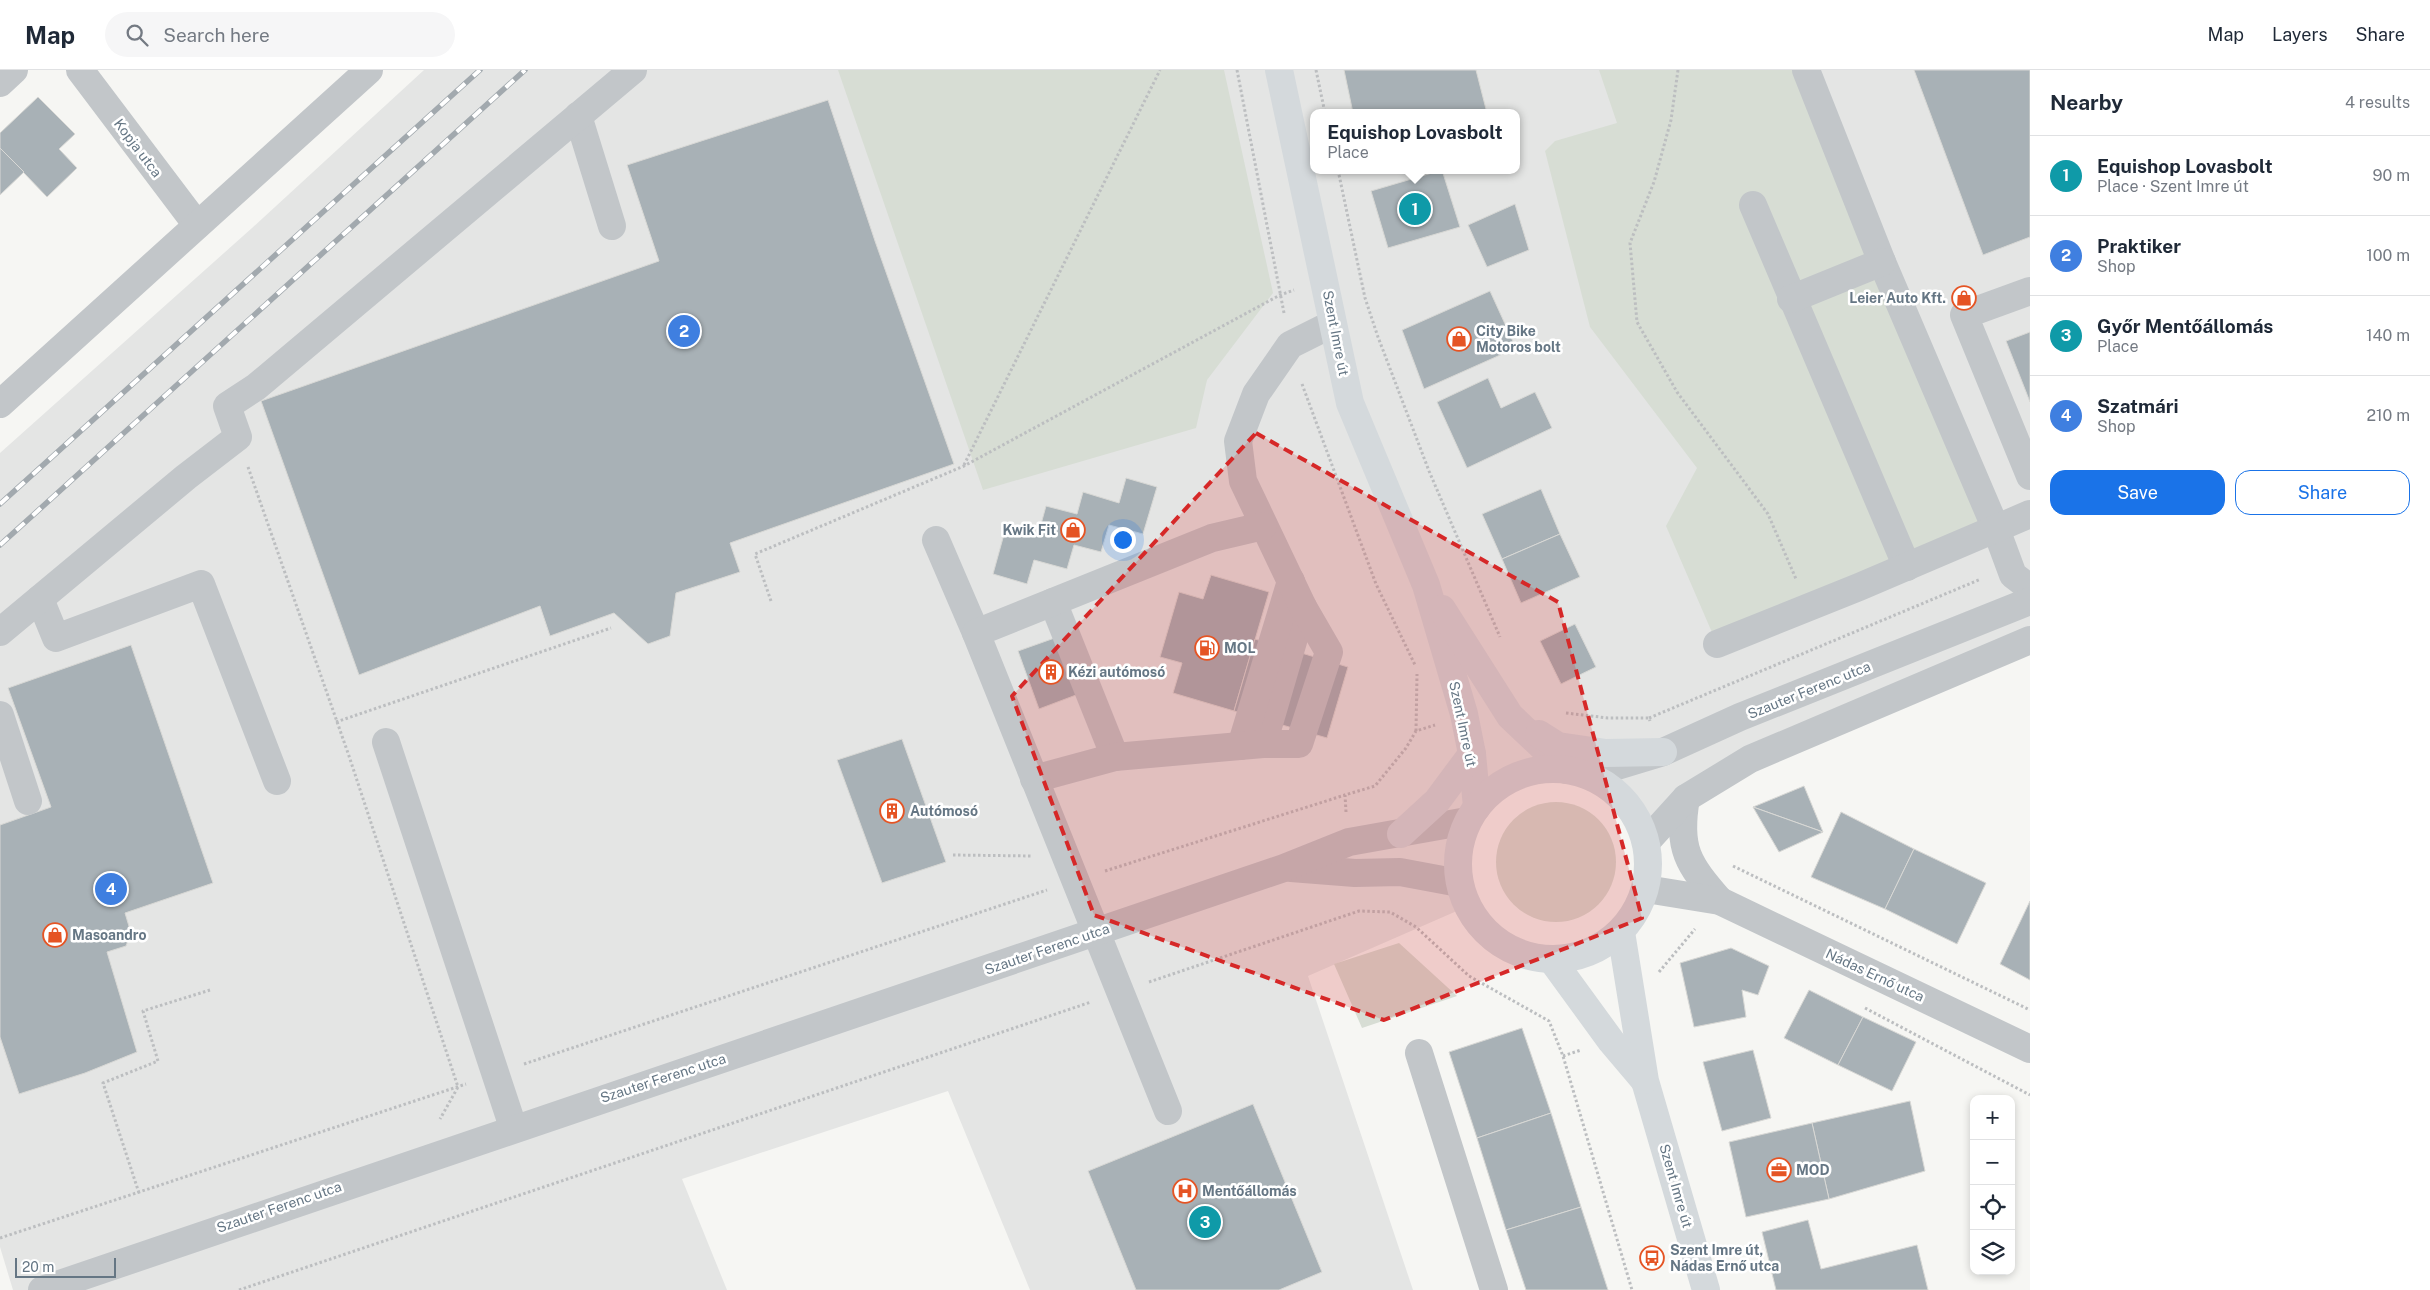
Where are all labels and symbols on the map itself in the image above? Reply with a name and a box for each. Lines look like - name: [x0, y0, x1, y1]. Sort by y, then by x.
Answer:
- street label: Kopja utca: [111, 116, 165, 180]
- pin: 1: [1399, 190, 1431, 228]
- shop icon: Leier Auto Kft.: [1951, 285, 1977, 311]
- street label: Szent Imre út: [1320, 289, 1352, 377]
- place label: Leier Auto Kft.: [1849, 290, 1946, 306]
- pin: 2: [668, 312, 700, 350]
- place label: City Bike Motoros bolt: [1476, 323, 1561, 355]
- shop icon: City Bike Motoros bolt: [1446, 326, 1472, 352]
- shop icon: Kwik Fit: [1060, 517, 1086, 543]
- place label: Kwik Fit: [1002, 522, 1056, 538]
- your location: [1110, 527, 1136, 553]
- fuel station icon: MOL: [1194, 635, 1220, 661]
- place label: MOL: [1224, 640, 1256, 656]
- street label: Szauter Ferenc utca: [1745, 658, 1873, 722]
- building icon: Kézi autómosó: [1038, 659, 1064, 685]
- place label: Kézi autómosó: [1068, 664, 1165, 680]
- street label: Szent Imre út: [1446, 680, 1480, 768]
- building icon: Autómosó: [879, 798, 905, 824]
- place label: Autómosó: [910, 803, 978, 819]
- pin: 4: [95, 870, 127, 908]
- street label: Szauter Ferenc utca: [982, 920, 1112, 978]
- shop icon: Masoandro: [42, 922, 68, 948]
- place label: Masoandro: [72, 927, 147, 943]
- street label: Nádas Ernő utca: [1823, 945, 1927, 1005]
- street label: Szauter Ferenc utca: [598, 1050, 728, 1106]
- street label: Szent Imre út: [1656, 1142, 1696, 1230]
- office icon: MOD: [1766, 1157, 1792, 1183]
- place label: MOD: [1796, 1162, 1830, 1178]
- street label: Szauter Ferenc utca: [214, 1178, 344, 1236]
- hospital icon: Mentőállomás: [1172, 1178, 1198, 1204]
- place label: Mentőállomás: [1202, 1183, 1297, 1199]
- pin: 3: [1189, 1203, 1221, 1241]
- place label: Szent Imre út, Nádas Ernő utca: [1670, 1242, 1779, 1274]
- bus stop icon: Szent Imre út, Nádas Ernő utca: [1639, 1245, 1665, 1271]
- scale bar: [15, 1255, 116, 1278]

